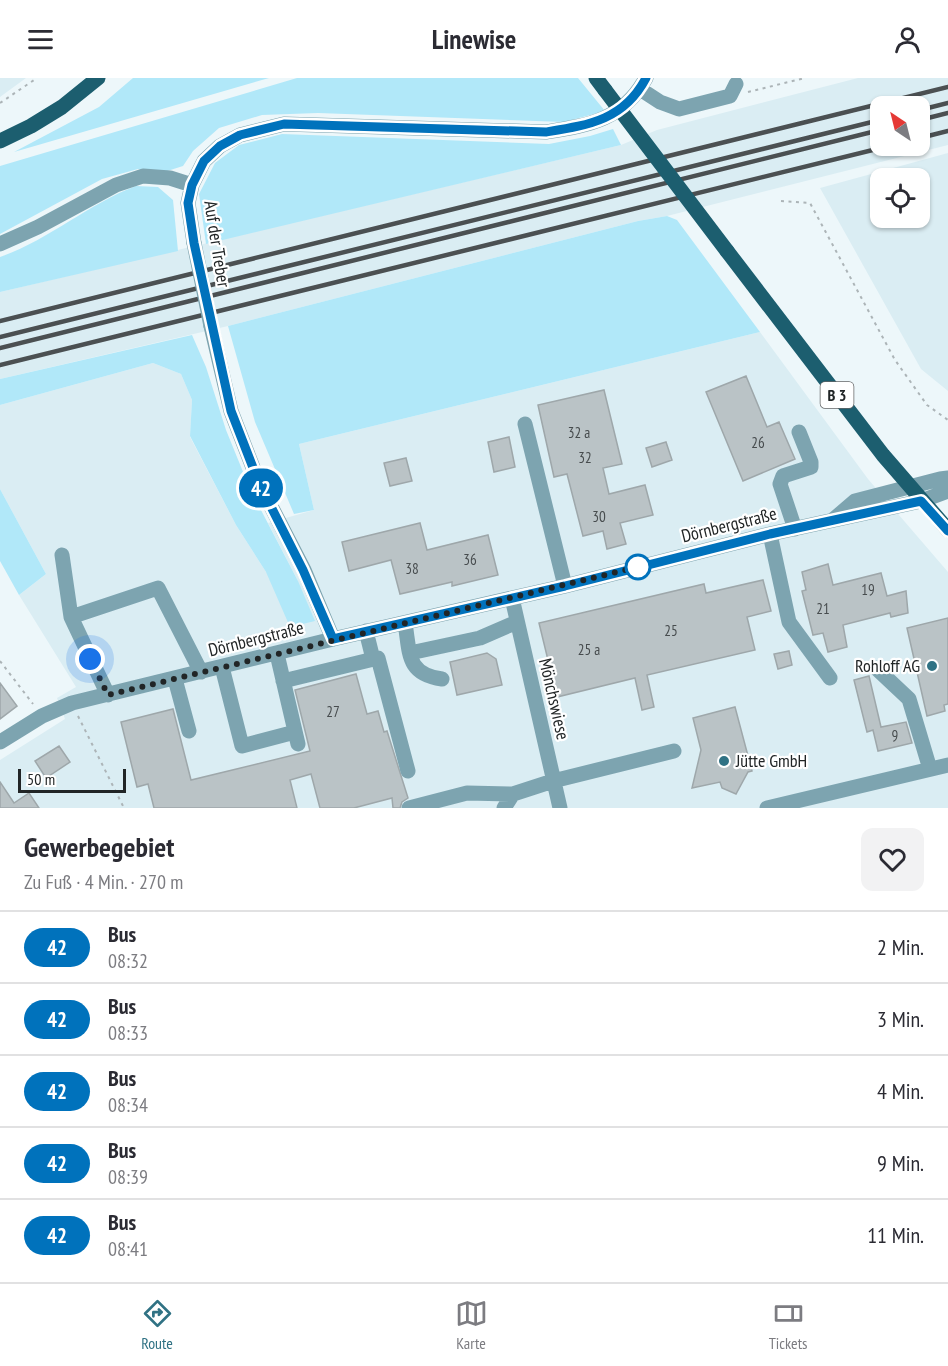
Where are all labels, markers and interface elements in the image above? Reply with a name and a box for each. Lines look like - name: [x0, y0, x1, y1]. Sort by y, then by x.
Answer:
- text: Linewise: [432, 22, 516, 56]
- icon: menu: [24, 23, 57, 56]
- icon: person: [891, 23, 924, 56]
- north arrow: [870, 96, 930, 156]
- map controls: [870, 96, 930, 228]
- button: locate: [870, 168, 930, 228]
- street label: Auf der Treber: [199, 199, 236, 289]
- road number: B 3: [820, 382, 854, 408]
- house number: 32 a: [568, 423, 590, 442]
- house number: 26: [751, 433, 765, 452]
- house number: 32: [578, 448, 592, 467]
- line badge: 42: [234, 468, 288, 508]
- text: 42: [251, 475, 271, 502]
- street label: Dörnbergstraße: [679, 502, 779, 547]
- house number: 30: [592, 507, 606, 526]
- house number: 36: [463, 550, 477, 569]
- unlabelled marker: [625, 554, 651, 580]
- house number: 38: [405, 559, 419, 578]
- house number: 19: [861, 580, 875, 599]
- house number: 21: [816, 599, 830, 618]
- street label: Dörnbergstraße: [206, 616, 306, 661]
- house number: 25: [664, 621, 678, 640]
- house number: 25 a: [578, 640, 600, 659]
- your location: [75, 644, 105, 674]
- place label: Rohloff AG: [855, 654, 920, 677]
- street label: Mönchswiese: [534, 656, 575, 742]
- marker: Rohloff AG: [925, 659, 939, 673]
- house number: 27: [326, 702, 340, 721]
- house number: 9: [892, 726, 898, 745]
- place label: Jütte GmbH: [735, 749, 807, 772]
- marker: Jütte GmbH: [717, 754, 731, 768]
- scale bar: [18, 766, 126, 794]
- text: 50 m: [27, 769, 55, 789]
- text: Gewerbegebiet: [24, 828, 174, 865]
- button: heart: [861, 828, 924, 891]
- text: Zu Fuß · 4 Min. · 270 m: [24, 869, 183, 895]
- text: Bus: [108, 920, 136, 948]
- text: 2 Min.: [877, 933, 924, 961]
- text: 42: [47, 934, 67, 961]
- text: 08:32: [108, 948, 148, 974]
- text: Bus: [108, 992, 136, 1020]
- text: 3 Min.: [877, 1005, 924, 1033]
- text: 42: [47, 1006, 67, 1033]
- text: 08:33: [108, 1020, 148, 1046]
- text: Bus: [108, 1064, 136, 1092]
- text: 4 Min.: [877, 1077, 924, 1105]
- text: 42: [47, 1078, 67, 1105]
- text: 08:34: [108, 1092, 148, 1118]
- text: Bus: [108, 1136, 136, 1164]
- text: 9 Min.: [877, 1149, 924, 1177]
- text: 42: [47, 1150, 67, 1177]
- text: 08:39: [108, 1164, 148, 1190]
- text: Bus: [108, 1208, 136, 1236]
- text: 11 Min.: [867, 1221, 924, 1249]
- text: 42: [47, 1222, 67, 1249]
- text: 08:41: [108, 1236, 148, 1262]
- tab: Route: [141, 1297, 174, 1353]
- tab: Karte: [455, 1297, 488, 1353]
- tab: Tickets: [769, 1297, 807, 1353]

